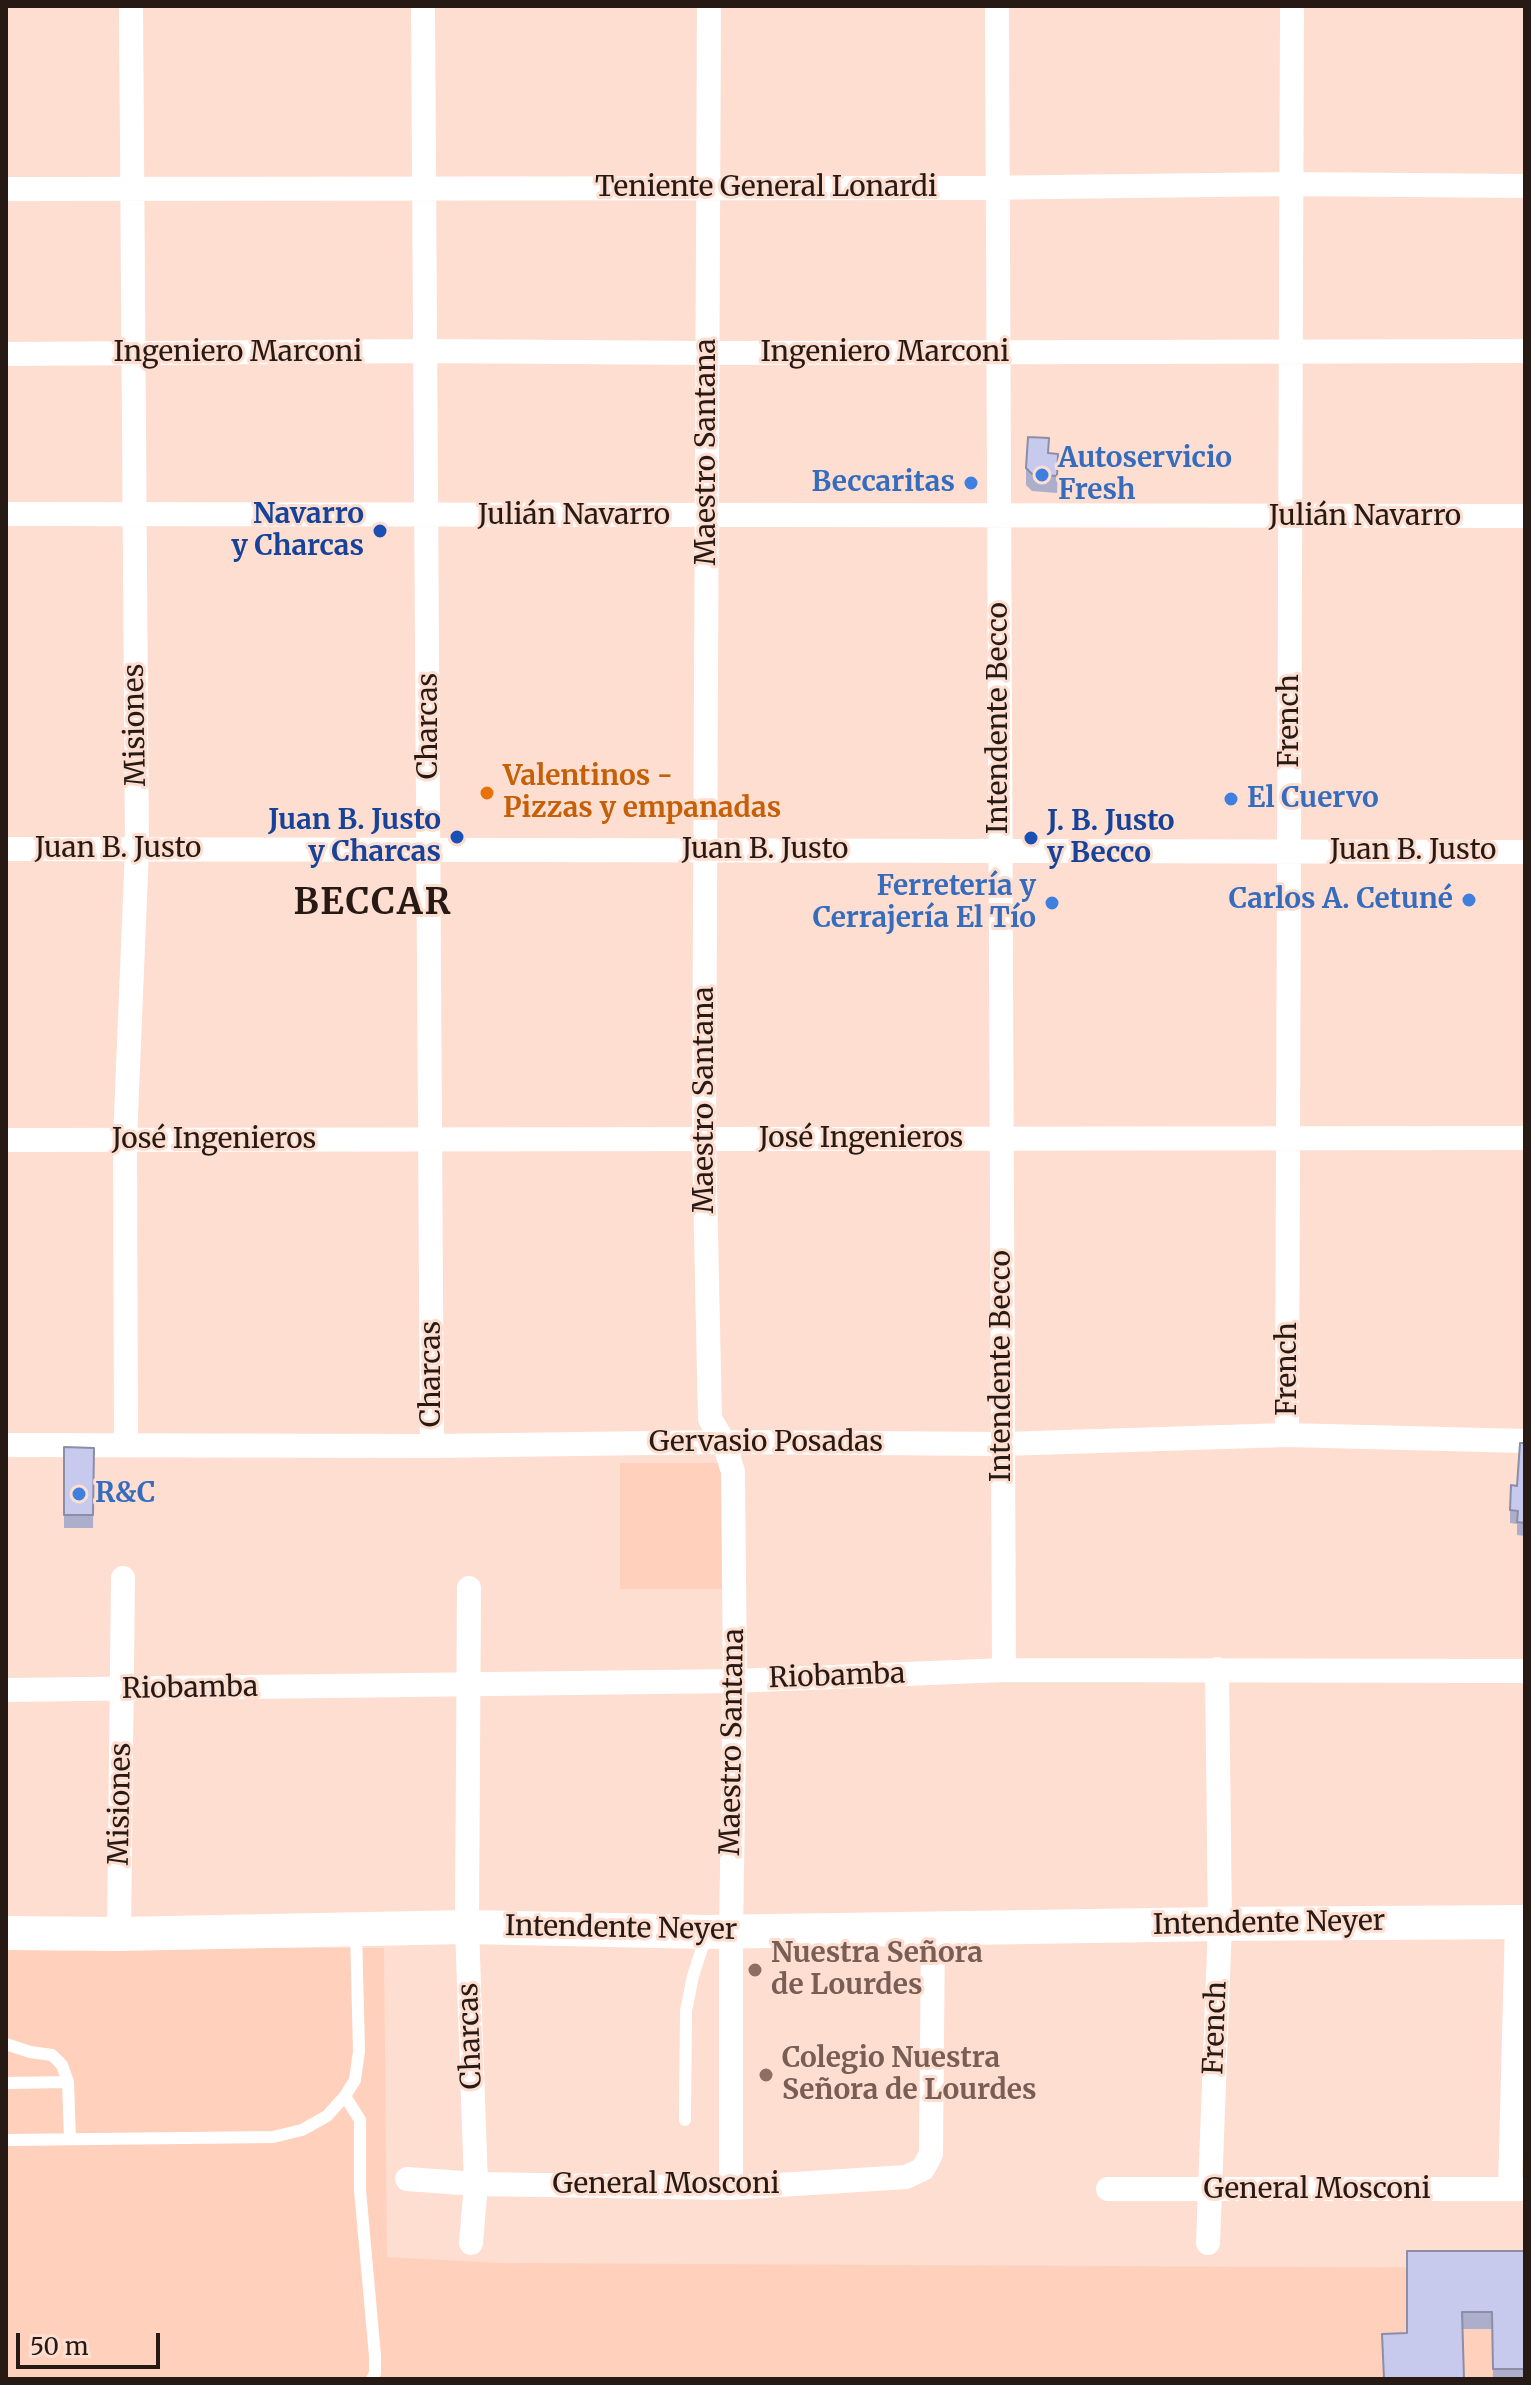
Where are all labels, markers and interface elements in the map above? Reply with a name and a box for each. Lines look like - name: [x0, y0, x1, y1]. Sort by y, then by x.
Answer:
- street label: Teniente General Lonardi: [595, 171, 937, 205]
- street label: Ingeniero Marconi: [114, 336, 362, 370]
- street label: Ingeniero Marconi: [761, 336, 1009, 370]
- street label: Maestro Santana: [690, 338, 724, 566]
- place label: Autoservicio Fresh: [1058, 442, 1232, 508]
- place label: Beccaritas: [812, 466, 955, 500]
- marker: Autoservicio Fresh: [1033, 466, 1051, 484]
- marker: Beccaritas: [962, 474, 980, 492]
- place label: Navarro y Charcas: [231, 498, 364, 564]
- street label: Julián Navarro: [478, 499, 670, 533]
- street label: Julián Navarro: [1269, 500, 1461, 534]
- marker: Navarro y Charcas: [371, 522, 389, 540]
- street label: Intendente Becco: [982, 602, 1016, 834]
- street label: Misiones: [118, 663, 154, 787]
- street label: Charcas: [412, 673, 446, 779]
- street label: French: [1273, 674, 1307, 768]
- place label: Valentinos - Pizzas y empanadas: [503, 760, 781, 826]
- place label: El Cuervo: [1247, 782, 1379, 816]
- marker: Valentinos - Pizzas y empanadas: [478, 784, 496, 802]
- marker: El Cuervo: [1222, 790, 1240, 808]
- place label: Juan B. Justo y Charcas: [268, 804, 441, 870]
- place label: J. B. Justo y Becco: [1047, 805, 1175, 871]
- marker: Juan B. Justo y Charcas: [448, 828, 466, 846]
- marker: J. B. Justo y Becco: [1022, 829, 1040, 847]
- street label: Juan B. Justo: [35, 832, 201, 866]
- street label: Juan B. Justo: [682, 833, 848, 867]
- street label: Juan B. Justo: [1330, 834, 1496, 868]
- place label: Ferretería y Cerrajería El Tío: [813, 870, 1036, 936]
- district label: BECCAR: [293, 882, 453, 926]
- place label: Carlos A. Cetuné: [1229, 883, 1453, 917]
- marker: Carlos A. Cetuné: [1460, 891, 1478, 909]
- marker: Ferretería y Cerrajería El Tío: [1043, 894, 1061, 912]
- street label: Maestro Santana: [688, 986, 722, 1214]
- street label: José Ingenieros: [759, 1122, 963, 1156]
- street label: José Ingenieros: [112, 1123, 316, 1157]
- street label: Intendente Becco: [985, 1250, 1019, 1482]
- street label: Charcas: [415, 1321, 449, 1427]
- street label: French: [1271, 1322, 1305, 1416]
- street label: Gervasio Posadas: [649, 1426, 883, 1460]
- place label: R&C: [95, 1477, 155, 1511]
- marker: R&C: [70, 1485, 88, 1503]
- street label: Maestro Santana: [714, 1628, 752, 1856]
- street label: Riobamba: [768, 1658, 906, 1696]
- street label: Riobamba: [121, 1671, 259, 1707]
- street label: Misiones: [103, 1742, 139, 1866]
- street label: Intendente Neyer: [1152, 1905, 1386, 1943]
- street label: Intendente Neyer: [504, 1910, 738, 1948]
- place label: Nuestra Señora de Lourdes: [771, 1937, 983, 2003]
- marker: Nuestra Señora de Lourdes: [746, 1961, 764, 1979]
- street label: French: [1198, 1981, 1234, 2075]
- street label: Charcas: [452, 1982, 490, 2090]
- place label: Colegio Nuestra Señora de Lourdes: [782, 2042, 1036, 2108]
- marker: Colegio Nuestra Señora de Lourdes: [757, 2066, 775, 2084]
- street label: General Mosconi: [552, 2168, 780, 2202]
- street label: General Mosconi: [1203, 2173, 1431, 2207]
- scale bar: [20, 2317, 164, 2367]
- text: 50 m: [30, 2331, 89, 2362]

